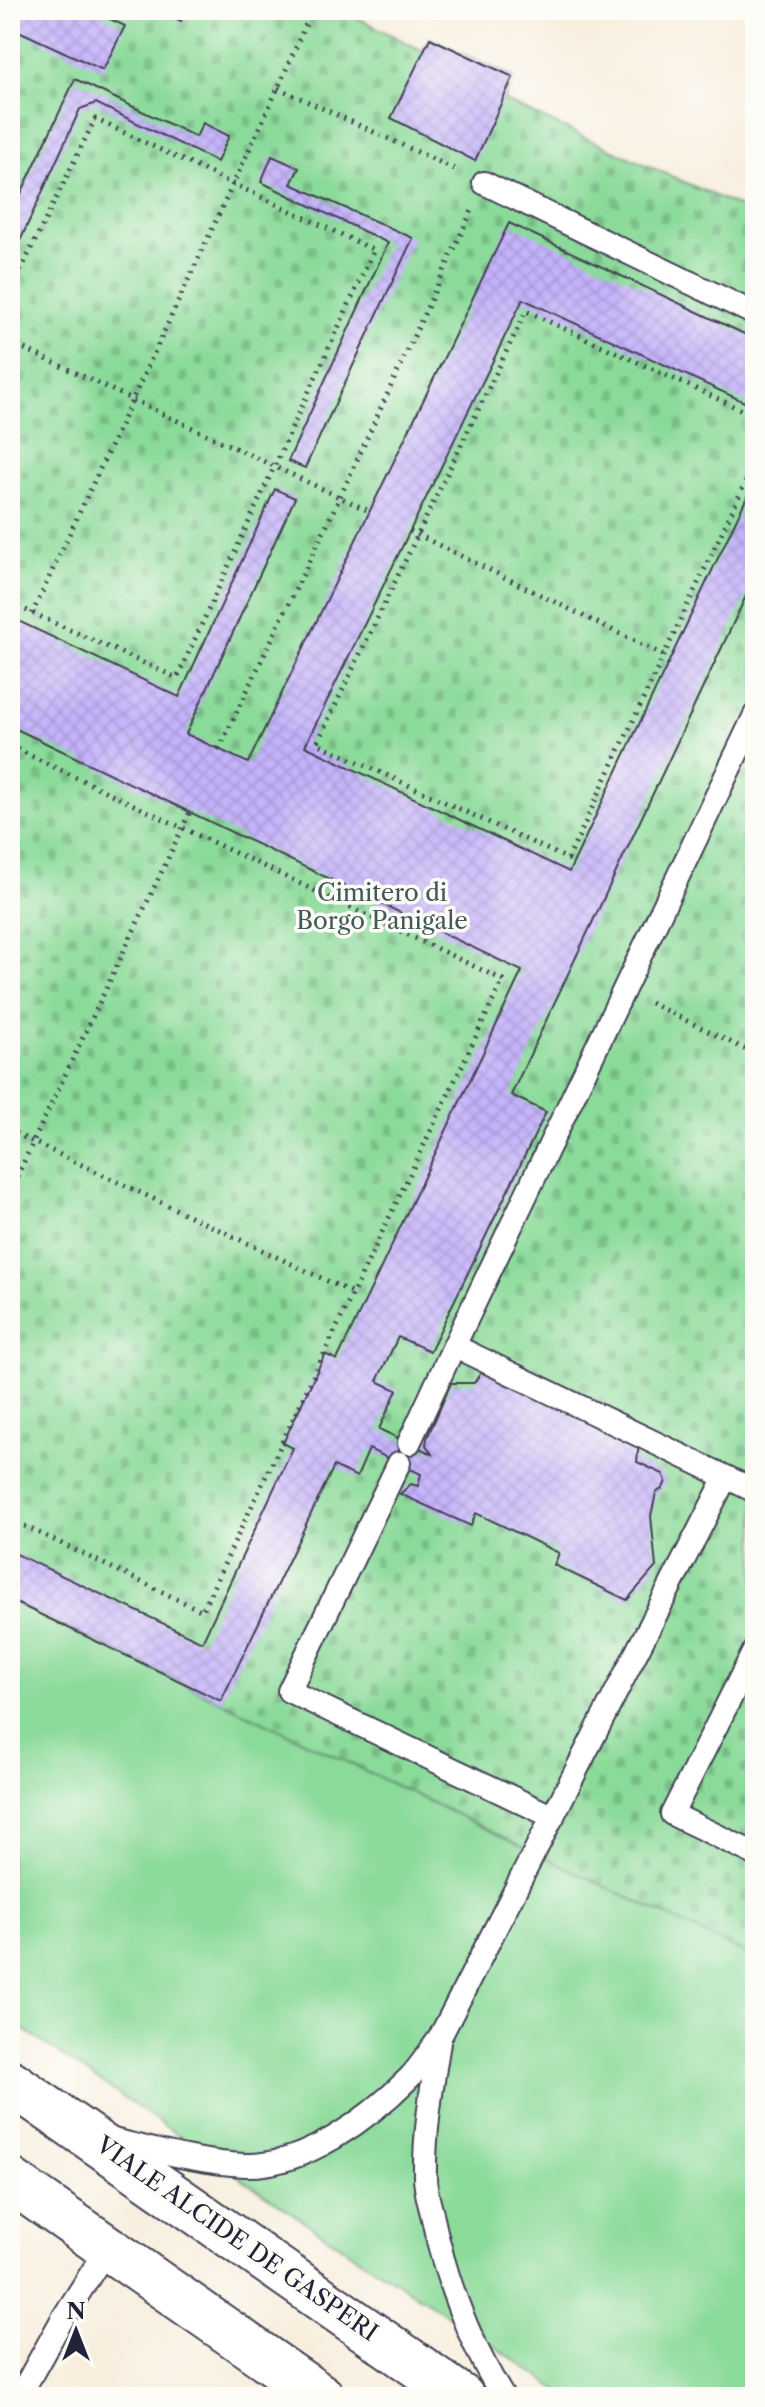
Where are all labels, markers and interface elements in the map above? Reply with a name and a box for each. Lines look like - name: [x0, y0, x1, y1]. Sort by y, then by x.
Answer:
- park label: Cimitero di Borgo Panigale: [296, 878, 468, 935]
- street label: VIALE ALCIDE DE GASPERI: [90, 2129, 384, 2347]
- north arrow: [36, 2291, 116, 2371]
- text: N: [66, 2298, 86, 2325]

